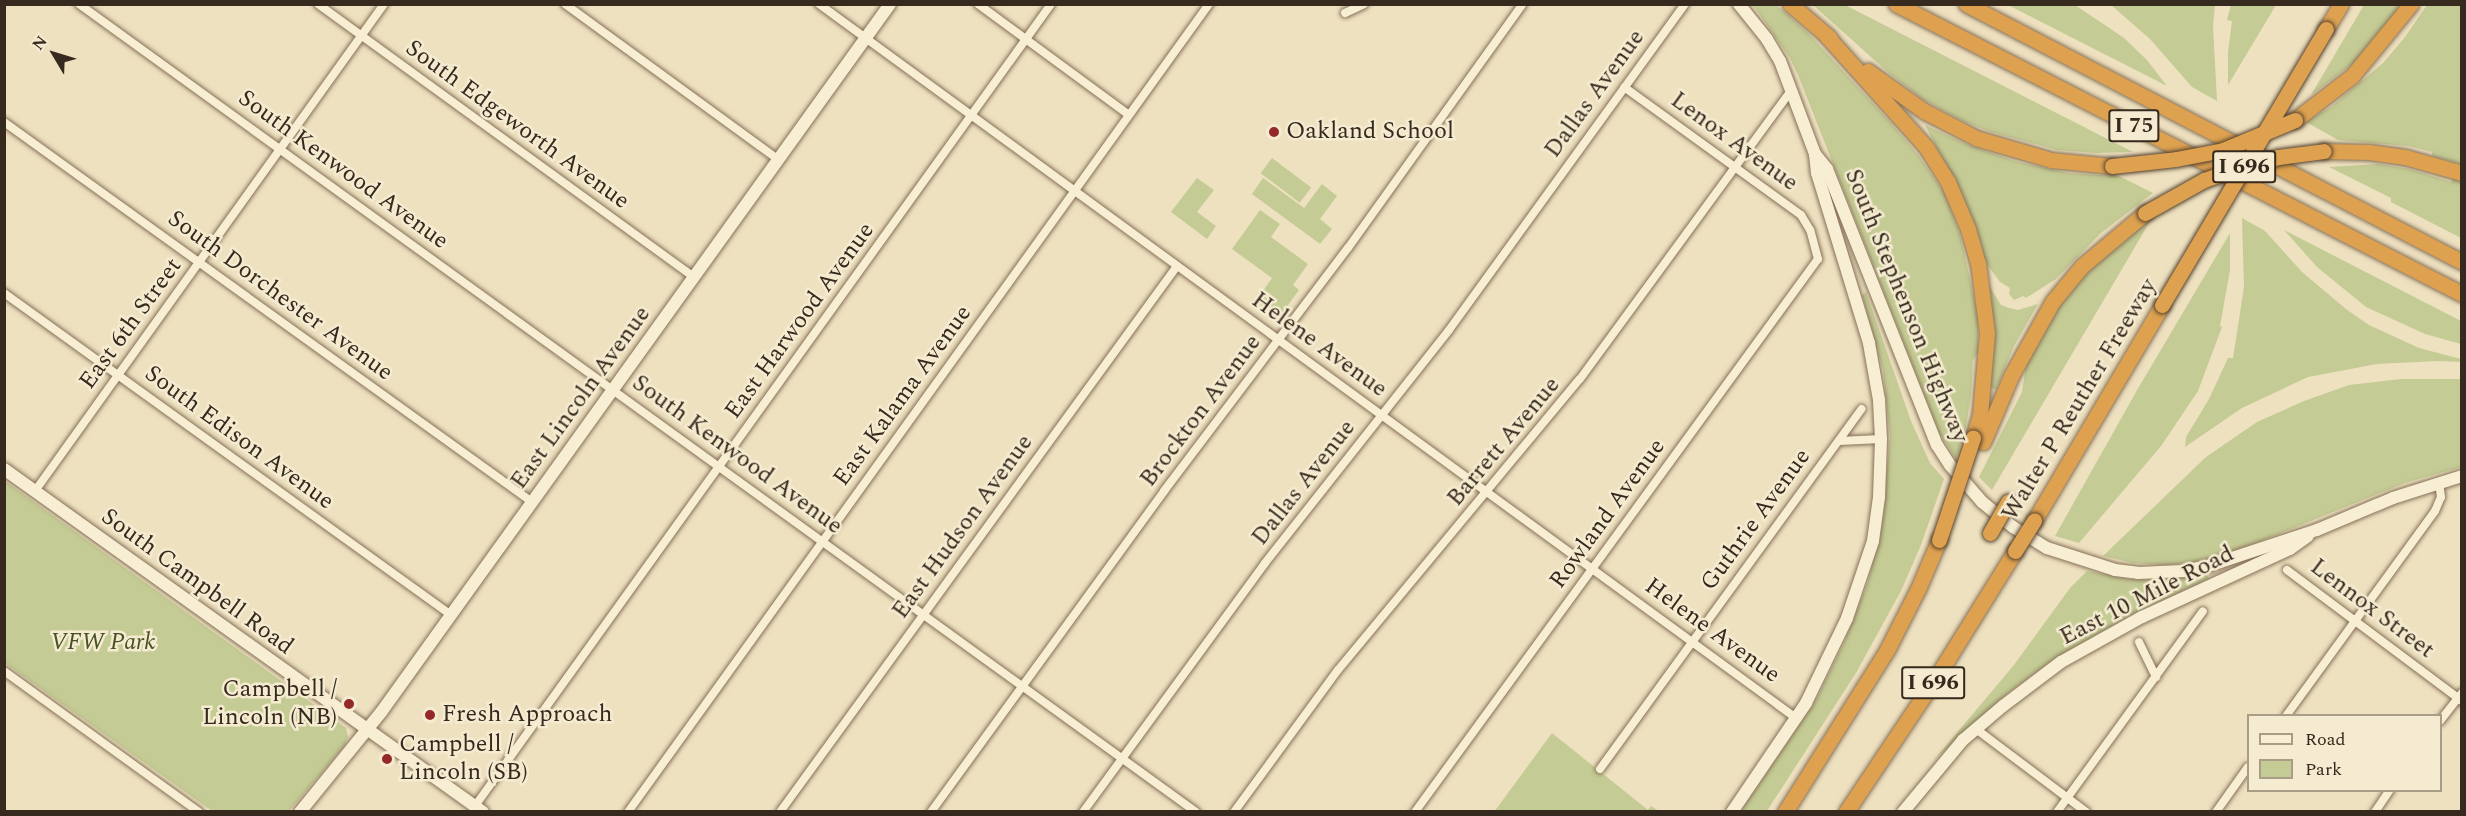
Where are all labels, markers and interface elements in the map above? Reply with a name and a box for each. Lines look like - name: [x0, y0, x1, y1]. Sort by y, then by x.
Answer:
- north arrow: [24, 24, 84, 84]
- street label: Dallas Avenue: [1539, 24, 1651, 164]
- text: N: [26, 30, 53, 55]
- street label: South Edgeworth Avenue: [399, 34, 635, 216]
- street label: South Kenwood Avenue: [232, 84, 454, 256]
- street label: Lenox Avenue: [1665, 86, 1803, 198]
- road number: I 75: [2107, 107, 2161, 145]
- place label: Oakland School: [1286, 118, 1454, 146]
- marker: Oakland School: [1267, 125, 1281, 139]
- road number: I 696: [2211, 148, 2277, 186]
- street label: South Stephenson Highway: [1838, 165, 1974, 447]
- street label: South Dorchester Avenue: [162, 205, 398, 387]
- street label: East Harwood Avenue: [719, 217, 881, 425]
- street label: East 6th Street: [74, 253, 188, 395]
- street label: Walter P Reuther Freeway: [1996, 274, 2164, 526]
- street label: Helene Avenue: [1246, 286, 1392, 404]
- street label: East Kalama Avenue: [828, 300, 978, 492]
- street label: East Lincoln Avenue: [505, 301, 657, 495]
- street label: Brockton Avenue: [1134, 329, 1268, 493]
- street label: South Edison Avenue: [139, 360, 339, 516]
- street label: South Kenwood Avenue: [626, 369, 848, 541]
- street label: Barrett Avenue: [1441, 371, 1567, 513]
- street label: Dallas Avenue: [1246, 414, 1362, 552]
- street label: East Hudson Avenue: [886, 429, 1040, 625]
- street label: Rowland Avenue: [1544, 433, 1672, 595]
- street label: Guthrie Avenue: [1695, 443, 1817, 597]
- street label: South Campbell Road: [95, 503, 299, 661]
- street label: East 10 Mile Road: [2055, 540, 2239, 652]
- street label: Lennox Street: [2304, 553, 2440, 665]
- street label: Helene Avenue: [1639, 572, 1785, 690]
- park label: VFW Park: [50, 629, 156, 657]
- road number: I 696: [1900, 664, 1966, 702]
- place label: Campbell / Lincoln (NB): [202, 676, 337, 732]
- marker: Campbell / Lincoln (NB): [342, 697, 356, 711]
- place label: Fresh Approach: [442, 701, 613, 729]
- marker: Fresh Approach: [423, 708, 437, 722]
- legend: [2247, 714, 2442, 792]
- text: Road: [2305, 726, 2346, 753]
- place label: Campbell / Lincoln (SB): [399, 731, 528, 787]
- marker: Campbell / Lincoln (SB): [380, 752, 394, 766]
- text: Park: [2305, 756, 2342, 783]

